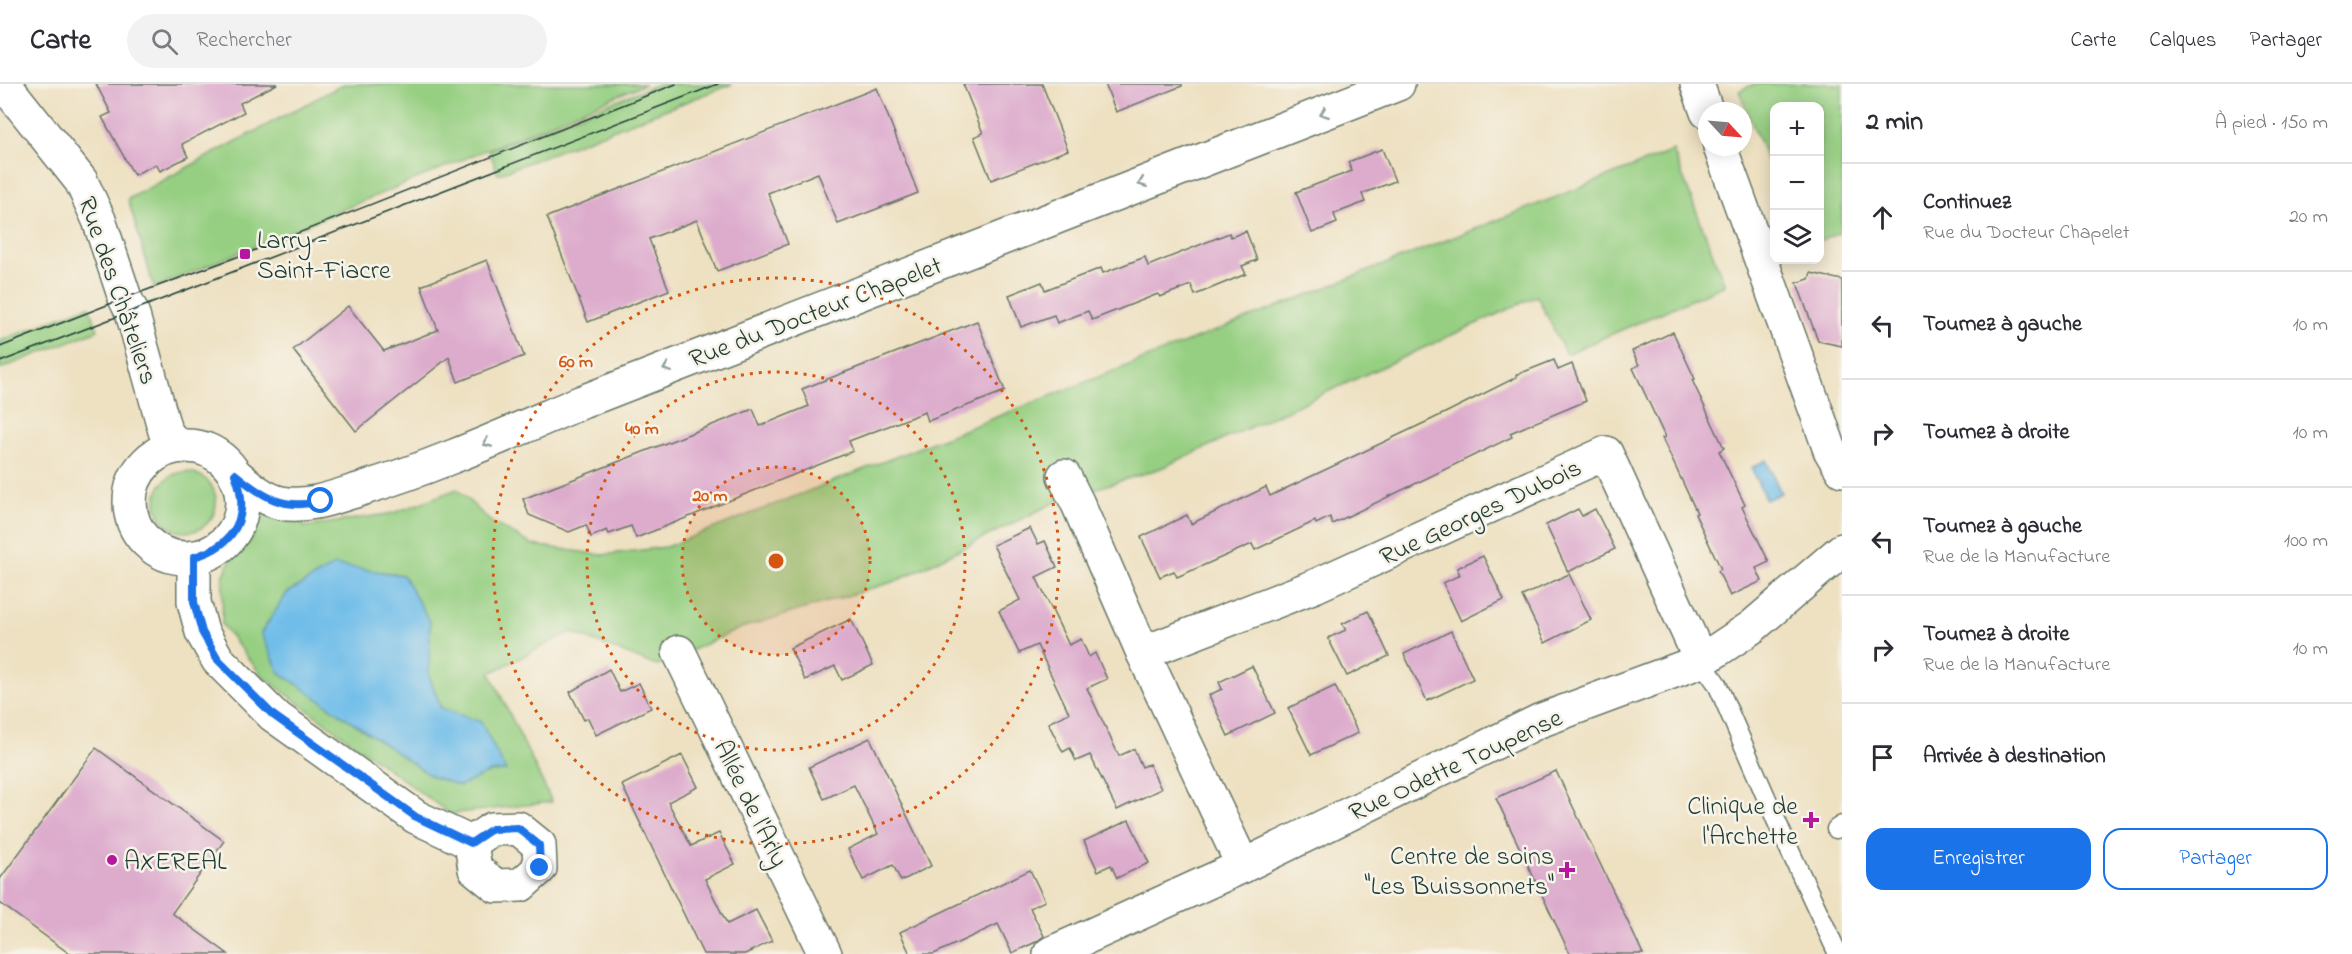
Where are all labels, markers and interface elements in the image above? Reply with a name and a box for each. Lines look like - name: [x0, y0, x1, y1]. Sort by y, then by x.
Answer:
- search box: [127, 14, 547, 68]
- text: Carte: [30, 21, 91, 62]
- icon: search: [148, 25, 181, 58]
- text: Rechercher: [196, 25, 292, 57]
- text: Carte: [2070, 26, 2116, 56]
- text: Calques: [2149, 26, 2216, 56]
- text: Partager: [2249, 26, 2322, 56]
- north arrow: [1698, 102, 1752, 156]
- map controls: [1770, 102, 1824, 264]
- button: +: [1770, 102, 1824, 156]
- text: 2 min: [1866, 104, 1923, 142]
- one-way arrow: [1319, 106, 1330, 118]
- text: À pied · 150 m: [2215, 109, 2328, 138]
- button: −: [1770, 156, 1824, 210]
- one-way arrow: [1137, 176, 1148, 188]
- text: Continuez: [1923, 187, 2011, 219]
- street label: Rue des Châteliers: [66, 192, 166, 390]
- icon: ahead: [1866, 201, 1899, 234]
- text: 20 m: [2289, 203, 2328, 232]
- button: layers: [1770, 210, 1824, 264]
- text: Rue du Docteur Chapelet: [1923, 219, 2129, 248]
- place label: Larry - Saint-Fiacre: [257, 223, 391, 291]
- marker: Larry - Saint-Fiacre: [238, 247, 252, 261]
- street label: Rue du Docteur Chapelet: [684, 248, 948, 380]
- icon: left: [1866, 309, 1899, 342]
- text: Tournez à gauche: [1923, 309, 2082, 341]
- text: 10 m: [2292, 311, 2328, 340]
- text: 60 m: [559, 350, 593, 376]
- one-way arrow: [662, 361, 673, 374]
- text: 40 m: [625, 417, 659, 443]
- icon: right: [1866, 417, 1899, 450]
- text: Tournez à droite: [1923, 417, 2069, 449]
- text: 10 m: [2292, 419, 2328, 448]
- one-way arrow: [482, 436, 493, 448]
- street label: Rue Georges Dubois: [1374, 450, 1589, 577]
- text: 20 m: [691, 484, 728, 510]
- route start: [307, 487, 333, 513]
- text: Tournez à gauche: [1923, 511, 2082, 543]
- icon: left: [1866, 525, 1899, 558]
- text: 100 m: [2284, 527, 2328, 556]
- text: Rue de la Manufacture: [1923, 543, 2110, 572]
- centre of rings: [766, 551, 786, 571]
- text: Tournez à droite: [1923, 619, 2069, 651]
- icon: right: [1866, 633, 1899, 666]
- text: 10 m: [2292, 635, 2328, 664]
- text: Rue de la Manufacture: [1923, 651, 2110, 680]
- street label: Rue Odette Toupense: [1343, 700, 1570, 833]
- street label: Allée de l'Arly: [702, 734, 796, 874]
- icon: arrive: [1866, 741, 1899, 774]
- text: Arrivée à destination: [1923, 741, 2106, 773]
- place label: Clinique de l'Archette: [1687, 789, 1798, 857]
- marker: Clinique de l'Archette: [1802, 811, 1820, 829]
- button: Enregistrer: [1866, 828, 2091, 890]
- button: Partager: [2103, 828, 2328, 890]
- place label: Centre de soins "Les Buissonnets": [1365, 839, 1554, 907]
- place label: AXEREAL: [124, 844, 227, 882]
- marker: AXEREAL: [105, 853, 119, 867]
- route end: [526, 854, 552, 880]
- marker: Centre de soins "Les Buissonnets": [1558, 861, 1576, 879]

